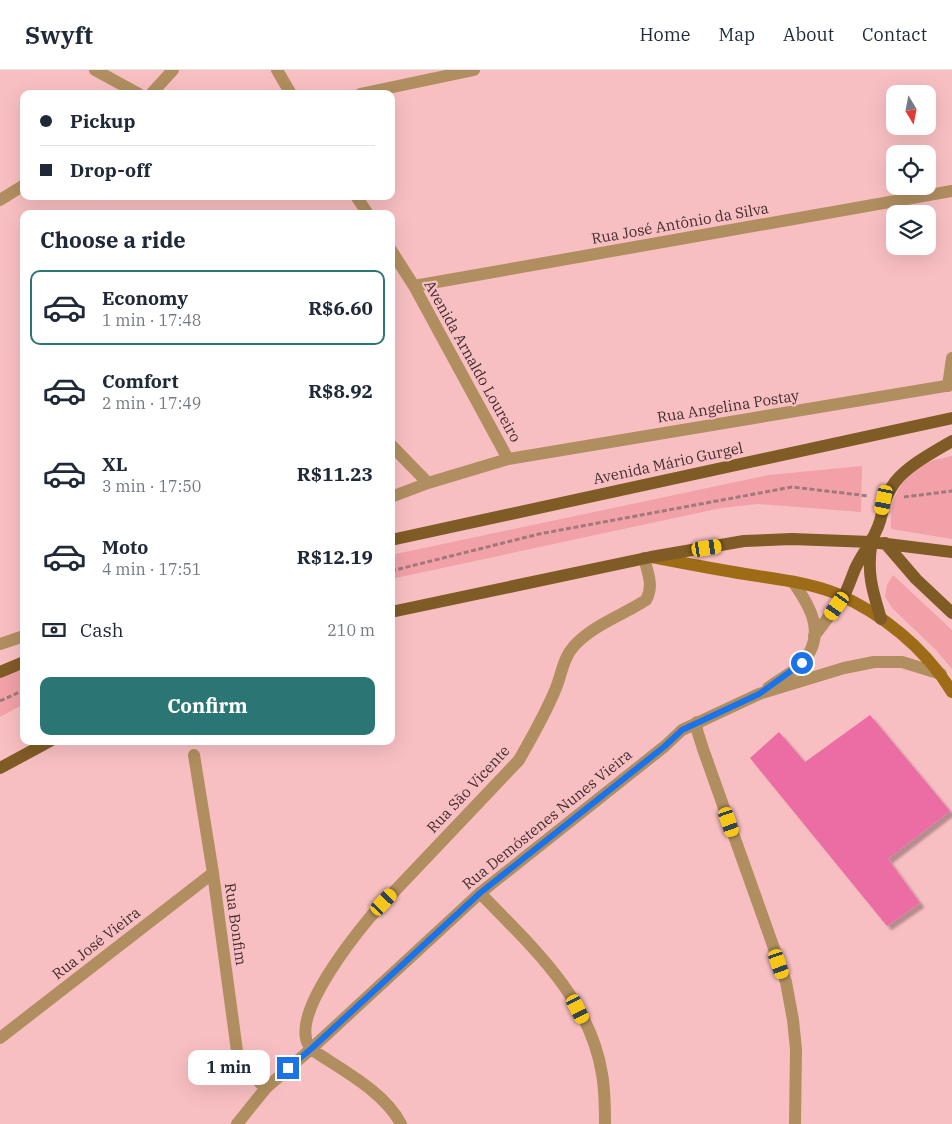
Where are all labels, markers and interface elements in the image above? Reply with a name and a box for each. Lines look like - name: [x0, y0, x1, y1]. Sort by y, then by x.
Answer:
- text: Swyft: [25, 19, 93, 51]
- text: Home: [639, 23, 691, 46]
- text: Map: [719, 23, 755, 46]
- text: About: [783, 23, 834, 46]
- text: Contact: [862, 23, 927, 46]
- north arrow: [886, 85, 936, 135]
- map controls: [886, 85, 936, 255]
- text: Pickup: [70, 109, 135, 133]
- button: locate: [886, 145, 936, 195]
- text: Drop-off: [70, 158, 151, 182]
- street label: Rua José Antônio da Silva: [590, 198, 770, 248]
- button: layers: [886, 205, 936, 255]
- text: Choose a ride: [40, 225, 186, 254]
- street label: Avenida Arnaldo Loureiro: [420, 277, 526, 445]
- icon: car: [42, 285, 87, 330]
- text: Economy: [102, 286, 188, 310]
- text: R$6.60: [308, 296, 373, 320]
- text: 1 min · 17:48: [102, 310, 201, 330]
- icon: car: [42, 368, 87, 413]
- text: Comfort: [102, 369, 179, 393]
- text: R$8.92: [308, 379, 373, 403]
- street label: Rua Angelina Postay: [656, 385, 800, 427]
- text: 2 min · 17:49: [102, 393, 201, 413]
- street label: Avenida Mário Gurgel: [591, 438, 745, 488]
- icon: car: [42, 451, 87, 496]
- text: XL: [102, 452, 128, 476]
- text: R$11.23: [297, 462, 373, 486]
- text: 3 min · 17:50: [102, 476, 201, 496]
- car: [873, 484, 894, 516]
- icon: car: [42, 534, 87, 579]
- text: Moto: [102, 535, 148, 559]
- car: [691, 538, 722, 558]
- text: R$12.19: [297, 545, 373, 569]
- text: 4 min · 17:51: [102, 559, 201, 579]
- car: [822, 589, 851, 623]
- icon: cash: [40, 616, 68, 644]
- text: Cash: [80, 618, 124, 642]
- text: 210 m: [327, 620, 375, 640]
- route start: [791, 652, 813, 674]
- button: Confirm: [40, 677, 375, 735]
- street label: Rua São Vicente: [423, 741, 513, 837]
- street label: Rua Demóstenes Nunes Vieira: [458, 745, 636, 893]
- car: [717, 805, 740, 839]
- street label: Rua Bonfim: [221, 882, 251, 966]
- car: [368, 886, 399, 918]
- street label: Rua José Vieira: [48, 903, 144, 983]
- car: [767, 947, 790, 981]
- car: [564, 992, 591, 1026]
- callout: 1 min: [188, 1050, 270, 1086]
- text: 1 min: [207, 1057, 251, 1077]
- route end: [277, 1057, 299, 1079]

